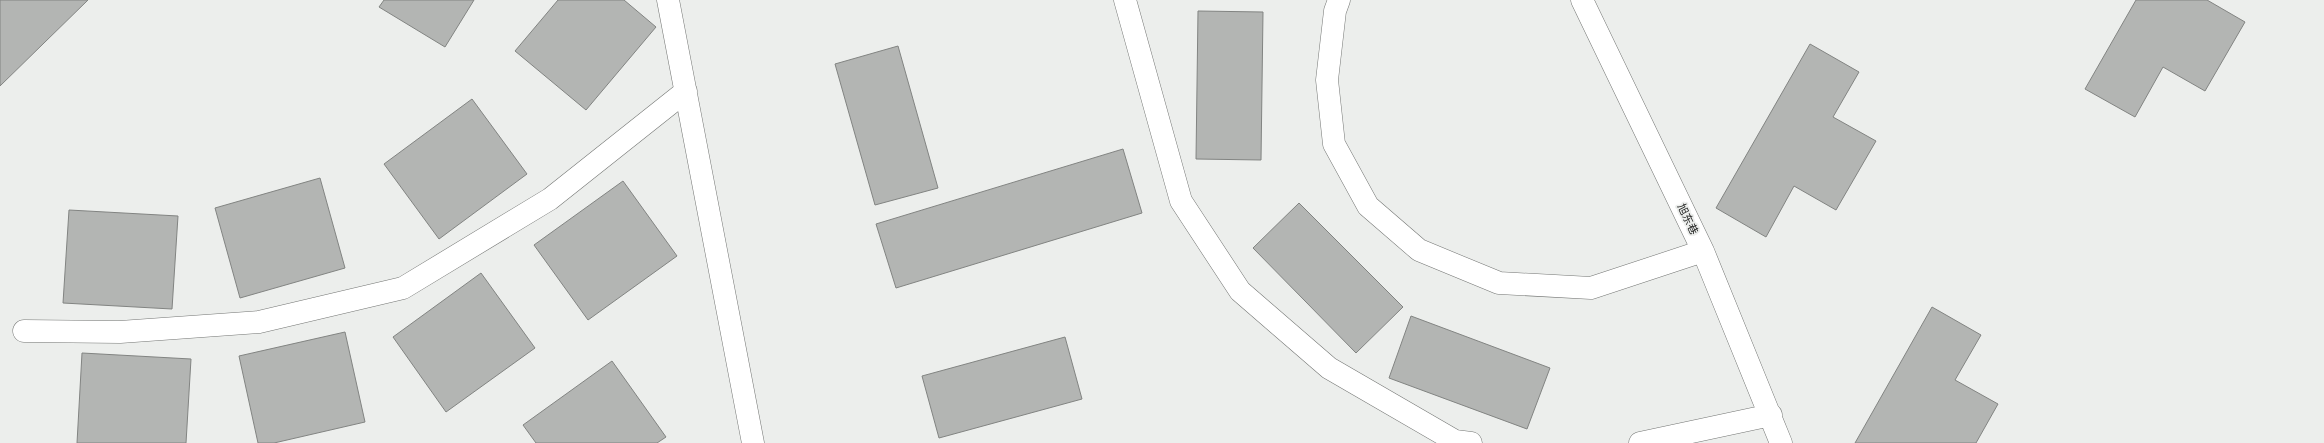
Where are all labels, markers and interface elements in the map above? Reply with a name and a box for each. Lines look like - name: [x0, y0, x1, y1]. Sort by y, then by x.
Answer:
- street label: 旭东巷: [1675, 201, 1702, 236]

